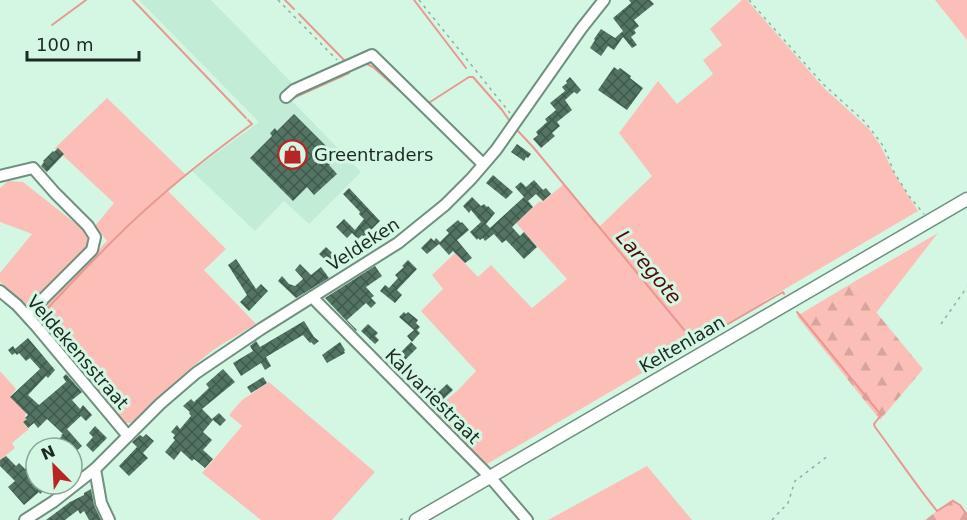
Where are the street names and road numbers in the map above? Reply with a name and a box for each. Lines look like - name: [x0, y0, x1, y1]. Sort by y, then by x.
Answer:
- street label: Veldeken: [323, 213, 403, 275]
- street label: Veldekensstraat: [23, 291, 133, 413]
- street label: Keltenlaan: [636, 311, 728, 377]
- street label: Kalvariestraat: [381, 344, 485, 448]

